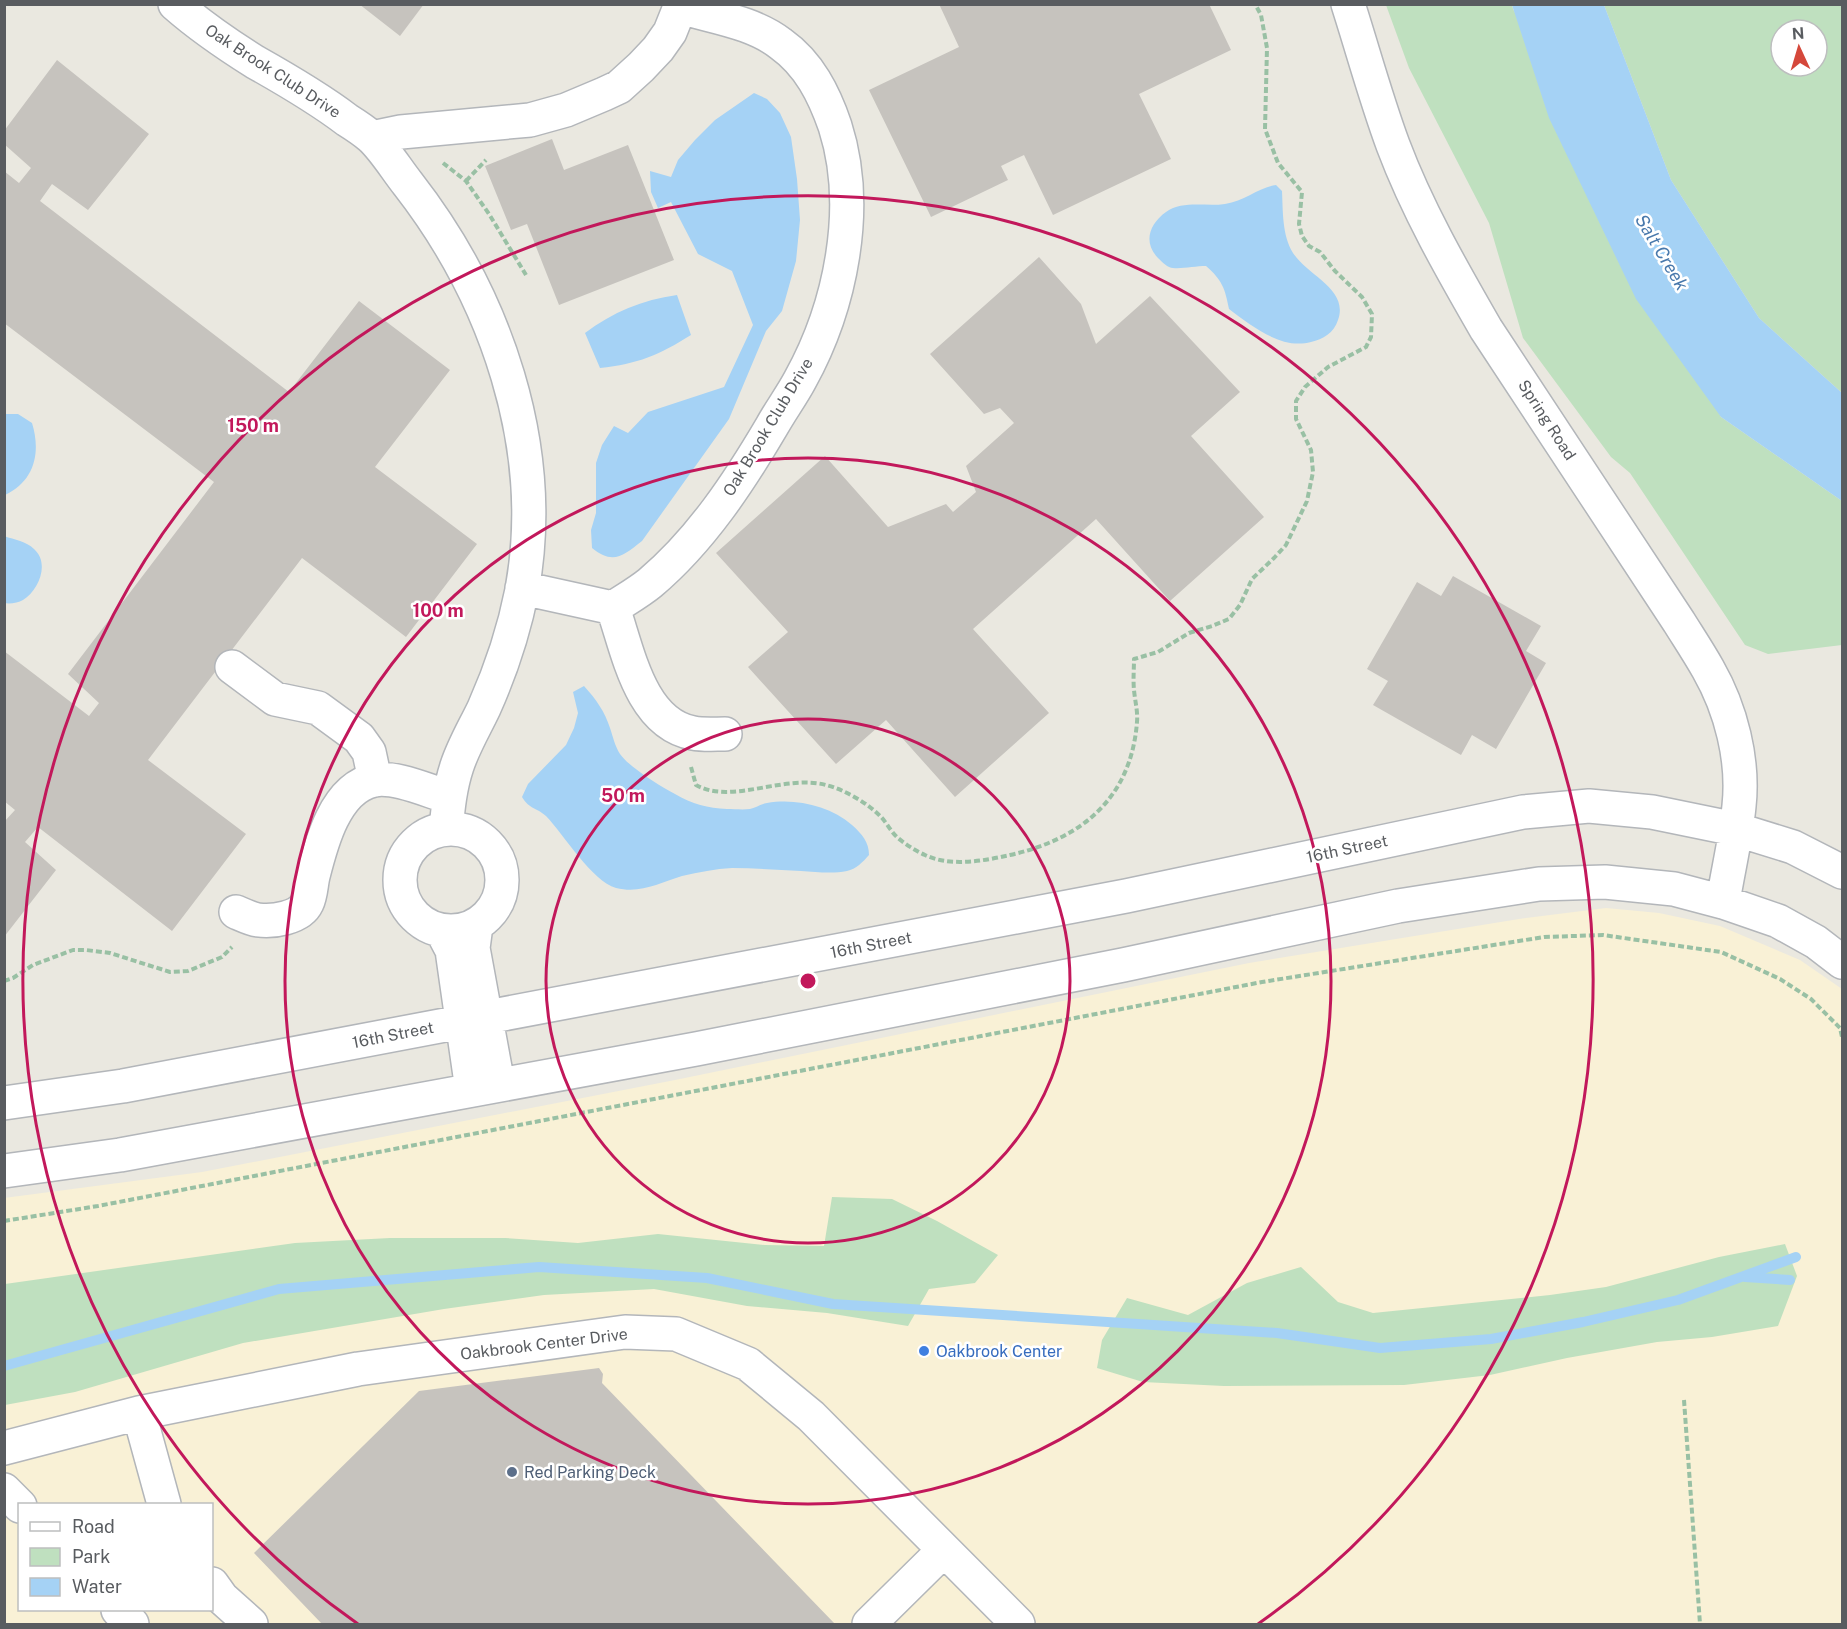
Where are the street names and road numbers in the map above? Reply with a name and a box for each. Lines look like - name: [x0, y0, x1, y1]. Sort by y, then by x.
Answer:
- street label: Oak Brook Club Drive: [202, 20, 344, 122]
- street label: Oak Brook Club Drive: [719, 355, 817, 499]
- street label: Spring Road: [1514, 376, 1580, 464]
- street label: 16th Street: [1305, 831, 1389, 867]
- street label: 16th Street: [829, 928, 913, 962]
- street label: 16th Street: [351, 1018, 435, 1052]
- street label: Oakbrook Center Drive: [459, 1324, 629, 1364]

